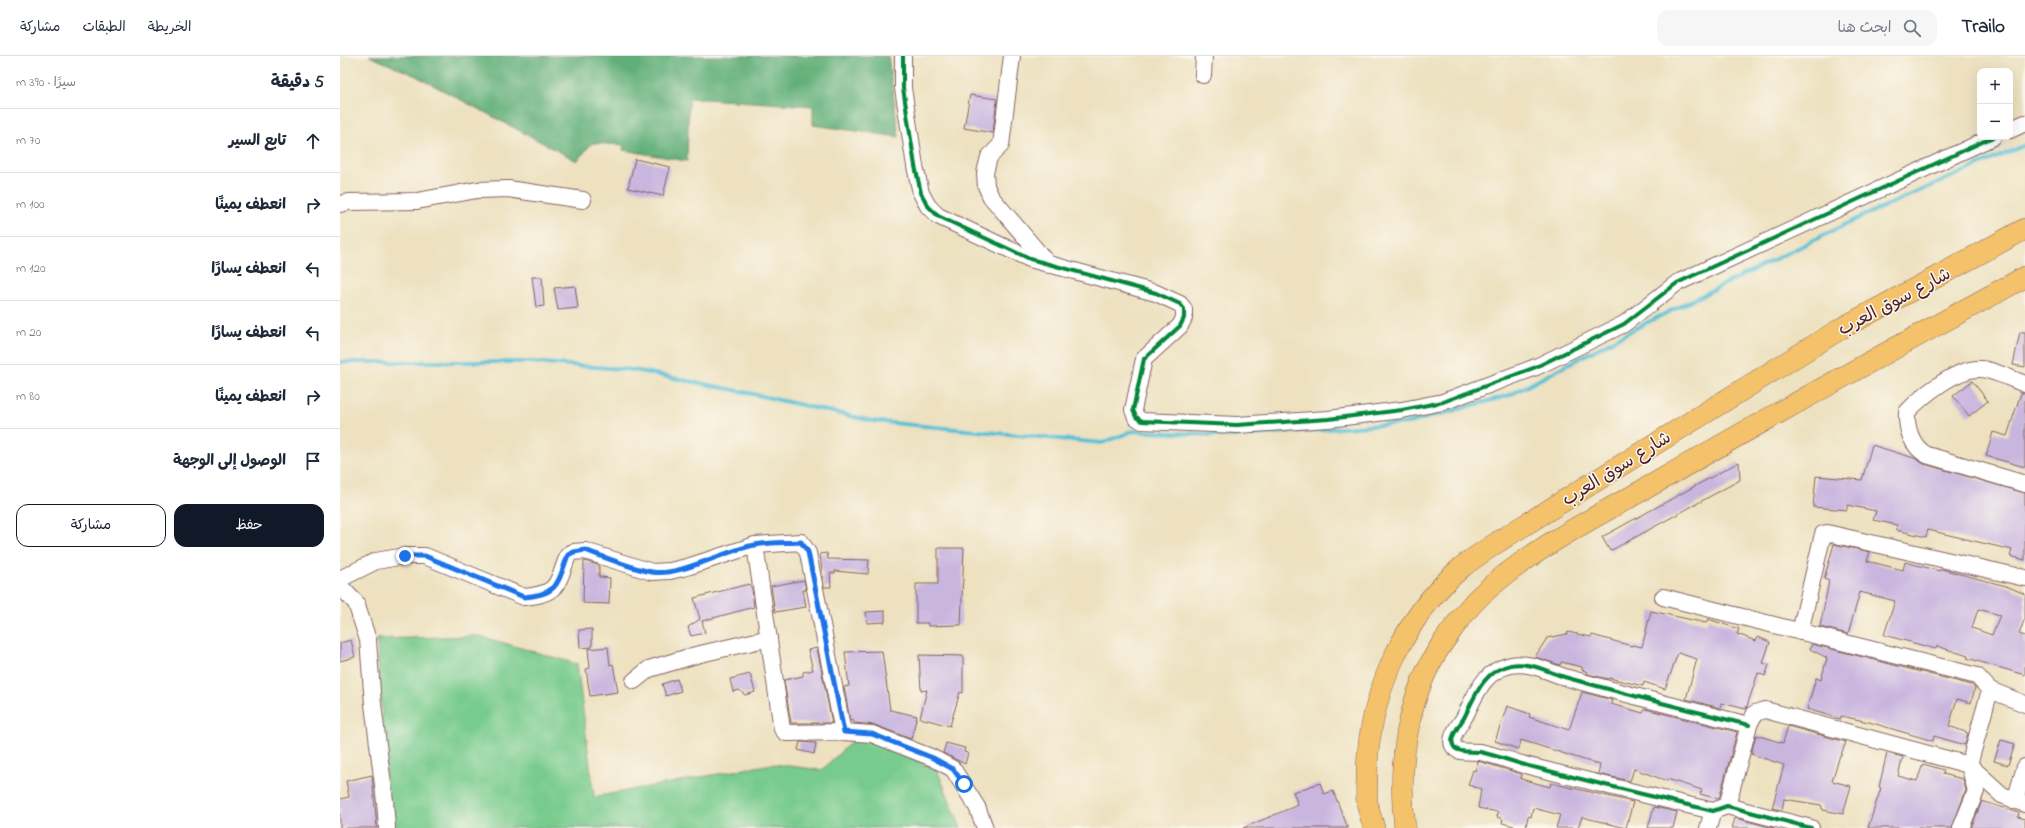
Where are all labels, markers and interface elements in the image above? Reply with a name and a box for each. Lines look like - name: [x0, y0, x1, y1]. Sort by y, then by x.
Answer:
- search box: [1657, 10, 1937, 46]
- text: Trailo: [1961, 14, 2005, 41]
- text: مشاركة: [20, 17, 60, 38]
- text: الطبقات: [82, 17, 126, 38]
- text: الخريطة: [148, 17, 191, 38]
- text: ابحث هنا: [1838, 17, 1891, 39]
- icon: search: [1901, 17, 1923, 39]
- map controls: [1977, 68, 2013, 140]
- button: +: [1977, 68, 2013, 104]
- text: 5 دقيقة: [271, 70, 324, 95]
- text: سيرًا · 390 m: [16, 73, 76, 92]
- button: −: [1977, 104, 2013, 140]
- text: تابع السير: [229, 130, 286, 152]
- icon: ahead: [302, 130, 324, 152]
- text: 70 m: [16, 131, 40, 150]
- text: انعطف يمينًا: [215, 194, 286, 216]
- icon: right: [302, 194, 324, 216]
- text: 100 m: [16, 195, 45, 214]
- text: انعطف يسارًا: [211, 258, 286, 280]
- icon: left: [302, 258, 324, 280]
- text: 120 m: [16, 259, 46, 278]
- street label: شارع سوق العرب: [1834, 262, 1956, 343]
- text: انعطف يسارًا: [211, 322, 286, 344]
- icon: left: [302, 322, 324, 344]
- text: 20 m: [16, 323, 41, 342]
- text: انعطف يمينًا: [215, 386, 286, 408]
- icon: right: [302, 386, 324, 408]
- text: 80 m: [16, 387, 40, 406]
- street label: شارع سوق العرب: [1557, 426, 1677, 514]
- text: الوصول إلى الوجهة: [173, 450, 286, 472]
- icon: arrive: [302, 450, 324, 472]
- button: مشاركة: [16, 504, 166, 547]
- button: حفظ: [174, 504, 324, 547]
- route end: [396, 547, 414, 565]
- route start: [955, 775, 973, 793]

